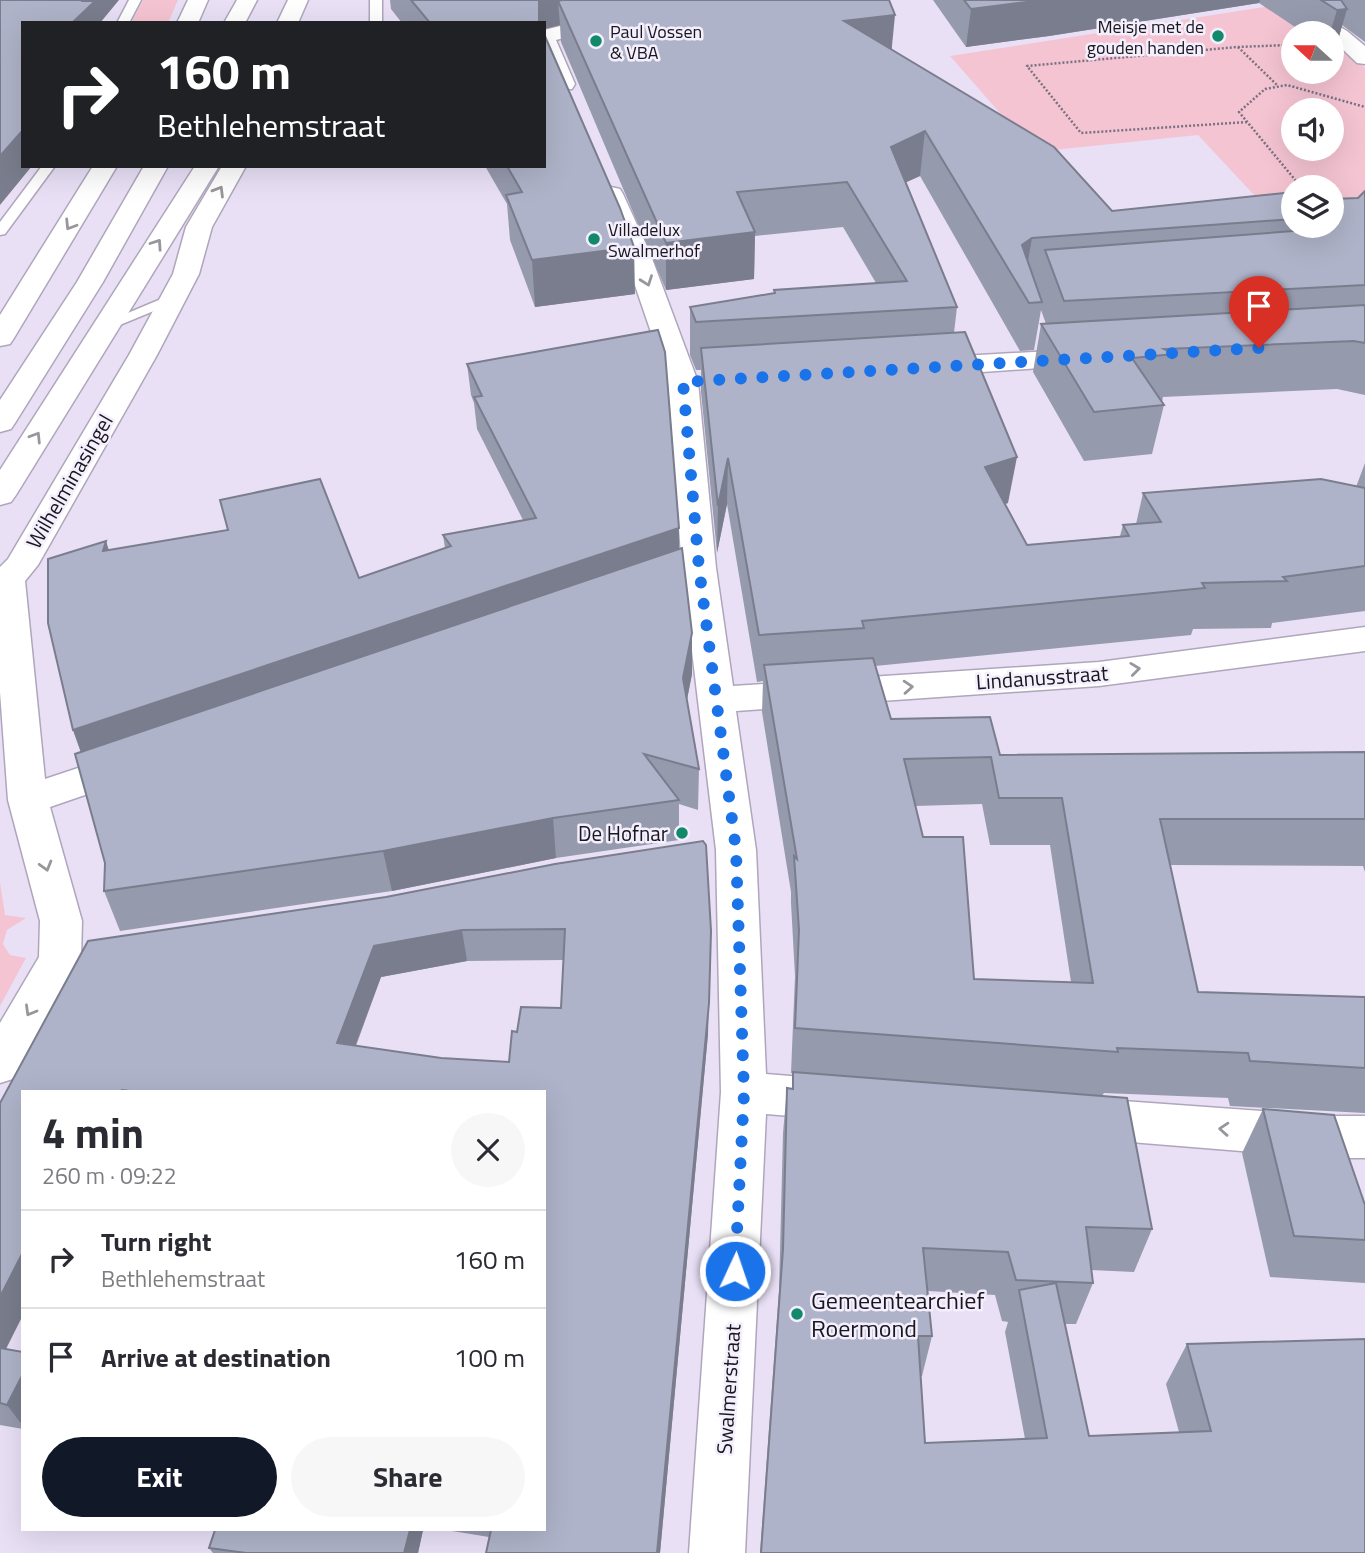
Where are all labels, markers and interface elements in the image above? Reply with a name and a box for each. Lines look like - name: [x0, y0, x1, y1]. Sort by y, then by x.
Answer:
- place label: Meisje met de gouden handen: [1087, 13, 1204, 61]
- place label: Paul Vossen & VBA: [610, 18, 702, 66]
- north arrow: [1281, 21, 1344, 84]
- map controls: [1281, 21, 1344, 238]
- marker: Meisje met de gouden handen: [1210, 28, 1226, 44]
- text: 160 m: [157, 33, 291, 108]
- marker: Paul Vossen & VBA: [588, 33, 604, 49]
- icon: right: [42, 49, 133, 140]
- button: sound: [1281, 98, 1344, 161]
- text: Bethlehemstraat: [157, 101, 385, 149]
- button: layers: [1281, 175, 1344, 238]
- one-way arrow: [211, 185, 224, 198]
- place label: Villadelux Swalmerhof: [608, 216, 700, 264]
- one-way arrow: [65, 217, 78, 230]
- marker: Villadelux Swalmerhof: [586, 231, 602, 247]
- one-way arrow: [149, 239, 161, 252]
- one-way arrow: [639, 275, 653, 287]
- pin: [1229, 276, 1289, 348]
- icon: arrive: [1240, 287, 1278, 325]
- street label: Wilhelminasingel: [17, 408, 121, 554]
- one-way arrow: [28, 432, 41, 445]
- street label: Lindanusstraat: [975, 656, 1110, 698]
- one-way arrow: [1129, 662, 1141, 677]
- one-way arrow: [903, 680, 914, 695]
- place label: De Hofnar: [578, 817, 668, 849]
- marker: De Hofnar: [674, 825, 690, 841]
- one-way arrow: [38, 860, 52, 872]
- one-way arrow: [25, 1004, 38, 1016]
- text: 4 min: [42, 1100, 144, 1164]
- button: close: [451, 1113, 525, 1187]
- one-way arrow: [1218, 1122, 1229, 1137]
- text: 260 m · 09:22: [42, 1158, 177, 1193]
- text: Turn right: [101, 1222, 212, 1261]
- position arrow: [698, 1234, 772, 1308]
- icon: right: [42, 1240, 80, 1278]
- text: 160 m: [454, 1240, 525, 1279]
- text: Bethlehemstraat: [101, 1261, 265, 1296]
- place label: Gemeentearchief Roermond: [811, 1282, 984, 1346]
- marker: Gemeentearchief Roermond: [789, 1306, 805, 1322]
- street label: Swalmerstraat: [707, 1322, 749, 1455]
- icon: arrive: [42, 1338, 80, 1376]
- text: Arrive at destination: [101, 1338, 331, 1377]
- text: 100 m: [454, 1338, 525, 1377]
- button: Exit: [42, 1437, 277, 1517]
- button: Share: [291, 1437, 525, 1517]

